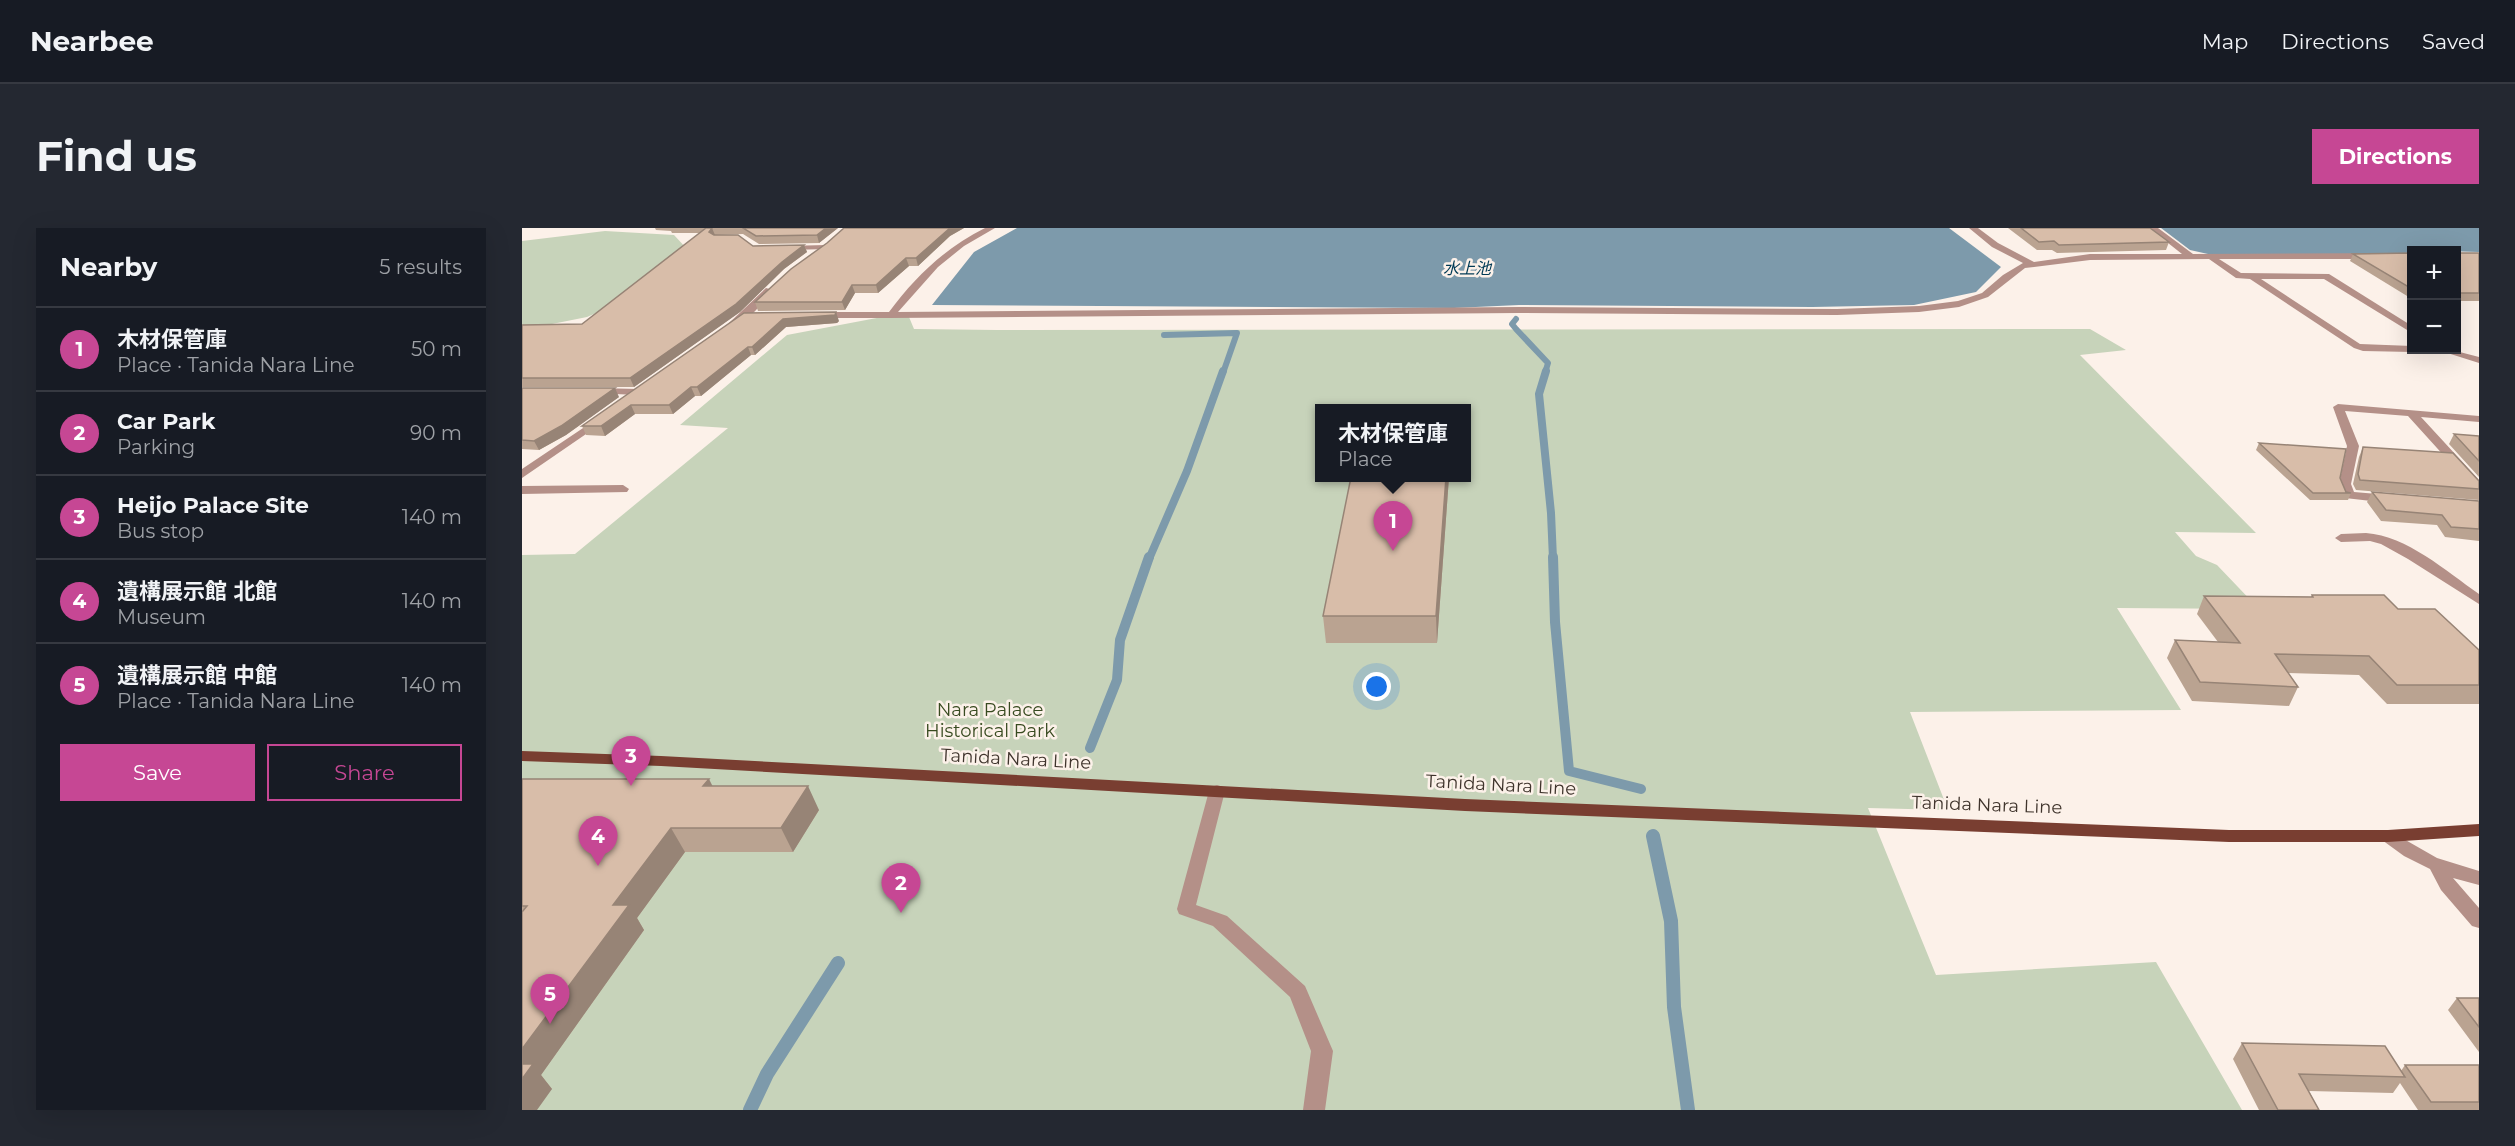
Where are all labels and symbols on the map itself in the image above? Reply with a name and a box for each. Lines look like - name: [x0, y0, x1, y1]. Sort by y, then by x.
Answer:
- water label: 水上池: [1443, 259, 1493, 278]
- pin: 1: [1374, 502, 1412, 551]
- your location: [1362, 672, 1391, 701]
- park label: Nara Palace Historical Park: [925, 699, 1055, 742]
- pin: 3: [612, 736, 650, 786]
- street label: Tanida Nara Line: [940, 744, 1092, 774]
- street label: Tanida Nara Line: [1425, 770, 1577, 800]
- street label: Tanida Nara Line: [1911, 791, 2063, 819]
- pin: 4: [578, 816, 618, 866]
- pin: 2: [882, 864, 920, 913]
- pin: 5: [531, 974, 570, 1024]

